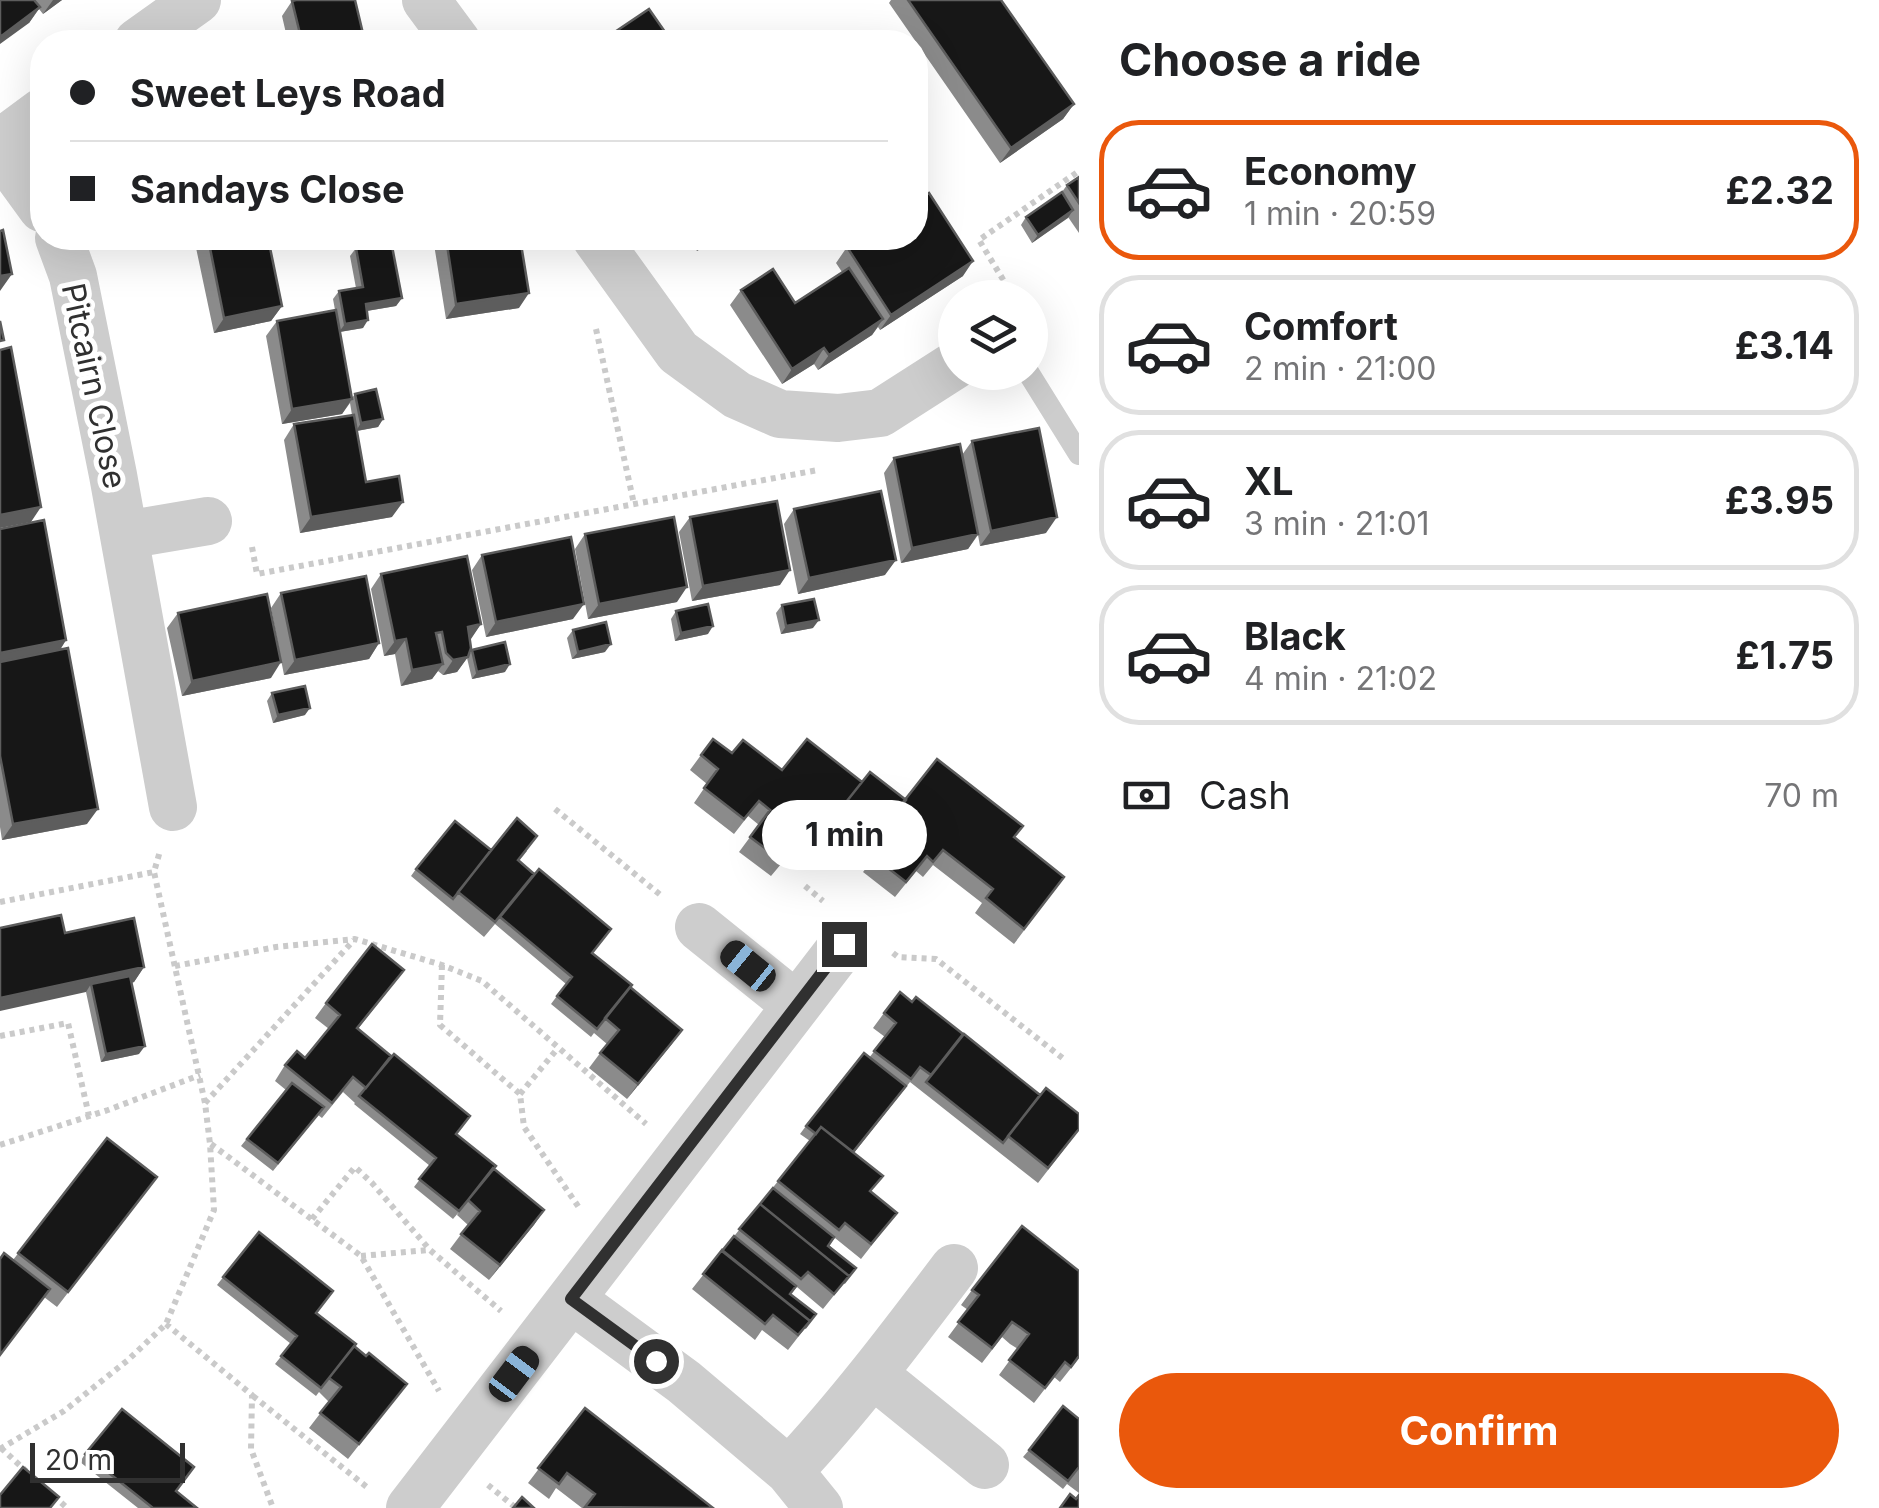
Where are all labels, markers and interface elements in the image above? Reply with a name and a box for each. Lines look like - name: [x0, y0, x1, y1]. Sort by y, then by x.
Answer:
- text: Choose a ride: [1119, 32, 1421, 87]
- text: Sweet Leys Road: [130, 70, 446, 116]
- icon: car: [1124, 145, 1214, 235]
- text: Economy: [1244, 148, 1417, 194]
- text: Sandays Close: [130, 166, 405, 212]
- text: £2.32: [1726, 167, 1834, 213]
- text: 1 min · 20:59: [1244, 194, 1436, 233]
- street label: Pitcairn Close: [54, 280, 135, 492]
- map controls: [938, 280, 1048, 390]
- button: layers: [938, 280, 1048, 390]
- icon: car: [1124, 300, 1214, 390]
- text: Comfort: [1244, 303, 1398, 349]
- text: £3.14: [1735, 322, 1834, 368]
- text: 2 min · 21:00: [1244, 349, 1437, 388]
- icon: car: [1124, 455, 1214, 545]
- text: XL: [1244, 458, 1294, 504]
- text: £3.95: [1725, 477, 1834, 523]
- text: 3 min · 21:01: [1244, 504, 1430, 543]
- icon: car: [1124, 610, 1214, 700]
- text: Black: [1244, 613, 1346, 659]
- text: £1.75: [1736, 632, 1834, 678]
- text: 4 min · 21:02: [1244, 659, 1437, 698]
- icon: cash: [1119, 768, 1174, 823]
- text: Cash: [1199, 772, 1291, 818]
- text: 70 m: [1764, 776, 1839, 815]
- callout: 1 min: [762, 799, 926, 869]
- text: 1 min: [805, 815, 884, 854]
- route end: [822, 922, 867, 967]
- car: [715, 935, 781, 997]
- route start: [634, 1339, 679, 1384]
- car: [484, 1341, 544, 1407]
- button: Confirm: [1119, 1373, 1839, 1488]
- scale bar: [30, 1438, 185, 1482]
- text: 20 m: [45, 1443, 112, 1477]

